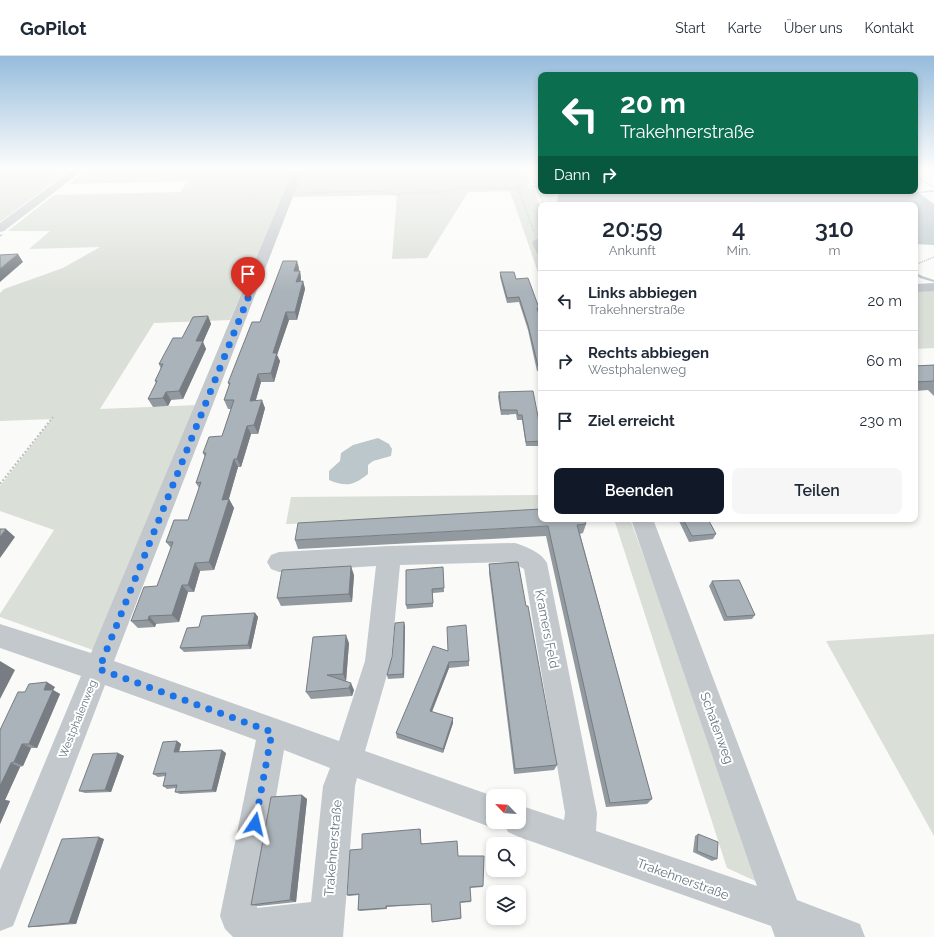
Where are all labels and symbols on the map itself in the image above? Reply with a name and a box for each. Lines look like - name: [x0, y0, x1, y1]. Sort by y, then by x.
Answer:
- pin: [231, 257, 265, 298]
- street label: Kramers Feld: [532, 588, 562, 670]
- street label: Westphalenweg: [56, 678, 100, 760]
- street label: Schatenweg: [697, 690, 737, 766]
- north arrow: [486, 789, 526, 829]
- street label: Trakehnerstraße: [321, 799, 345, 897]
- position arrow: [234, 803, 276, 845]
- street label: Trakehnerstraße: [635, 855, 731, 903]

